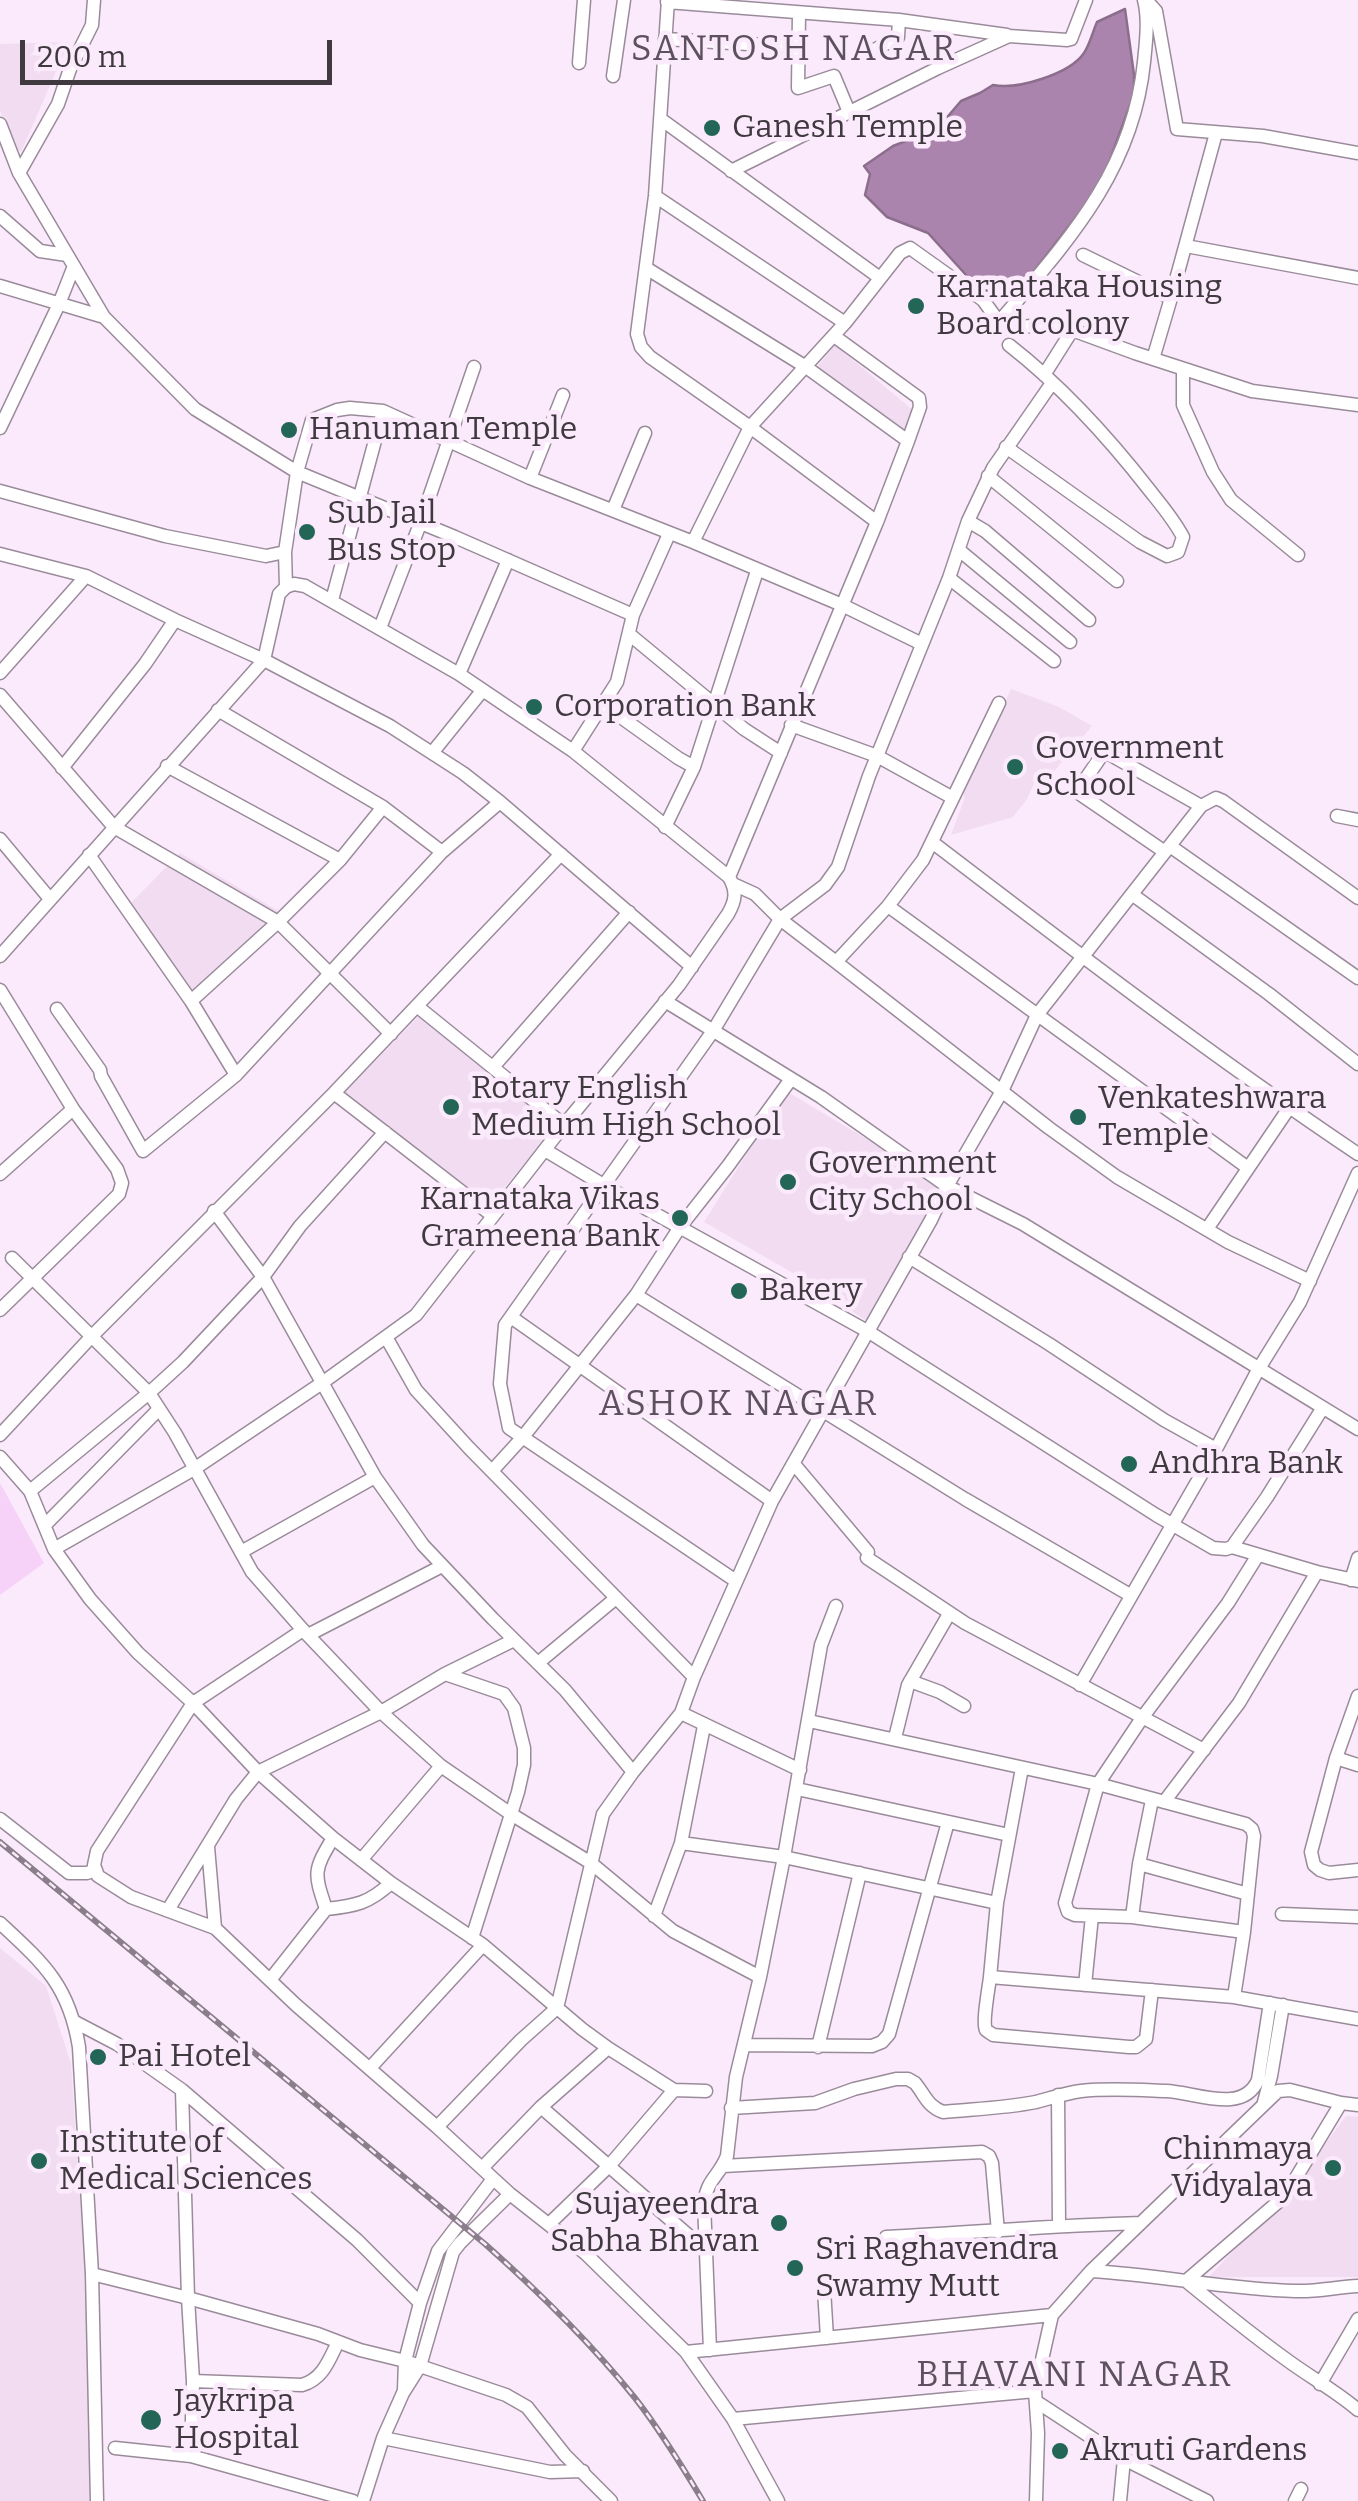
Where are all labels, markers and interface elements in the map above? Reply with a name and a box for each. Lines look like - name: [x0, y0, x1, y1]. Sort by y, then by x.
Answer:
- scale bar: [25, 20, 338, 82]
- district label: SANTOSH NAGAR: [631, 29, 957, 71]
- text: 200 m: [37, 39, 126, 75]
- place label: Ganesh Temple: [732, 109, 963, 147]
- marker: Ganesh Temple: [701, 117, 723, 139]
- place label: Karnataka Housing Board colony: [936, 269, 1222, 344]
- marker: Karnataka Housing Board colony: [905, 295, 927, 317]
- place label: Hanuman Temple: [309, 411, 577, 449]
- marker: Hanuman Temple: [278, 419, 300, 441]
- place label: Sub Jail Bus Stop: [327, 495, 456, 570]
- marker: Sub Jail Bus Stop: [296, 521, 318, 543]
- place label: Corporation Bank: [554, 688, 816, 726]
- marker: Corporation Bank: [523, 696, 545, 718]
- place label: Government School: [1035, 730, 1224, 805]
- marker: Government School: [1004, 756, 1026, 778]
- place label: Rotary English Medium High School: [471, 1070, 781, 1145]
- place label: Venkateshwara Temple: [1098, 1080, 1326, 1155]
- marker: Rotary English Medium High School: [440, 1096, 462, 1118]
- marker: Venkateshwara Temple: [1067, 1106, 1089, 1128]
- place label: Government City School: [808, 1145, 997, 1220]
- marker: Government City School: [777, 1171, 799, 1193]
- place label: Karnataka Vikas Grameena Bank: [419, 1181, 660, 1256]
- marker: Karnataka Vikas Grameena Bank: [669, 1207, 691, 1229]
- place label: Bakery: [759, 1272, 862, 1310]
- marker: Bakery: [728, 1280, 750, 1302]
- district label: ASHOK NAGAR: [599, 1384, 879, 1426]
- place label: Andhra Bank: [1149, 1445, 1343, 1483]
- marker: Andhra Bank: [1118, 1453, 1140, 1475]
- place label: Pai Hotel: [118, 2038, 251, 2076]
- marker: Pai Hotel: [87, 2046, 109, 2068]
- place label: Institute of Medical Sciences: [59, 2124, 313, 2199]
- place label: Chinmaya Vidyalaya: [1163, 2131, 1313, 2206]
- marker: Institute of Medical Sciences: [28, 2150, 50, 2172]
- marker: Chinmaya Vidyalaya: [1322, 2157, 1344, 2179]
- place label: Sujayeendra Sabha Bhavan: [550, 2186, 759, 2261]
- marker: Sujayeendra Sabha Bhavan: [768, 2212, 790, 2234]
- place label: Sri Raghavendra Swamy Mutt: [815, 2231, 1059, 2306]
- marker: Sri Raghavendra Swamy Mutt: [784, 2257, 806, 2279]
- district label: BHAVANI NAGAR: [916, 2355, 1234, 2397]
- place label: Jaykripa Hospital: [174, 2383, 299, 2458]
- marker: Jaykripa Hospital: [138, 2407, 164, 2433]
- place label: Akruti Gardens: [1080, 2432, 1307, 2470]
- marker: Akruti Gardens: [1049, 2440, 1071, 2462]

